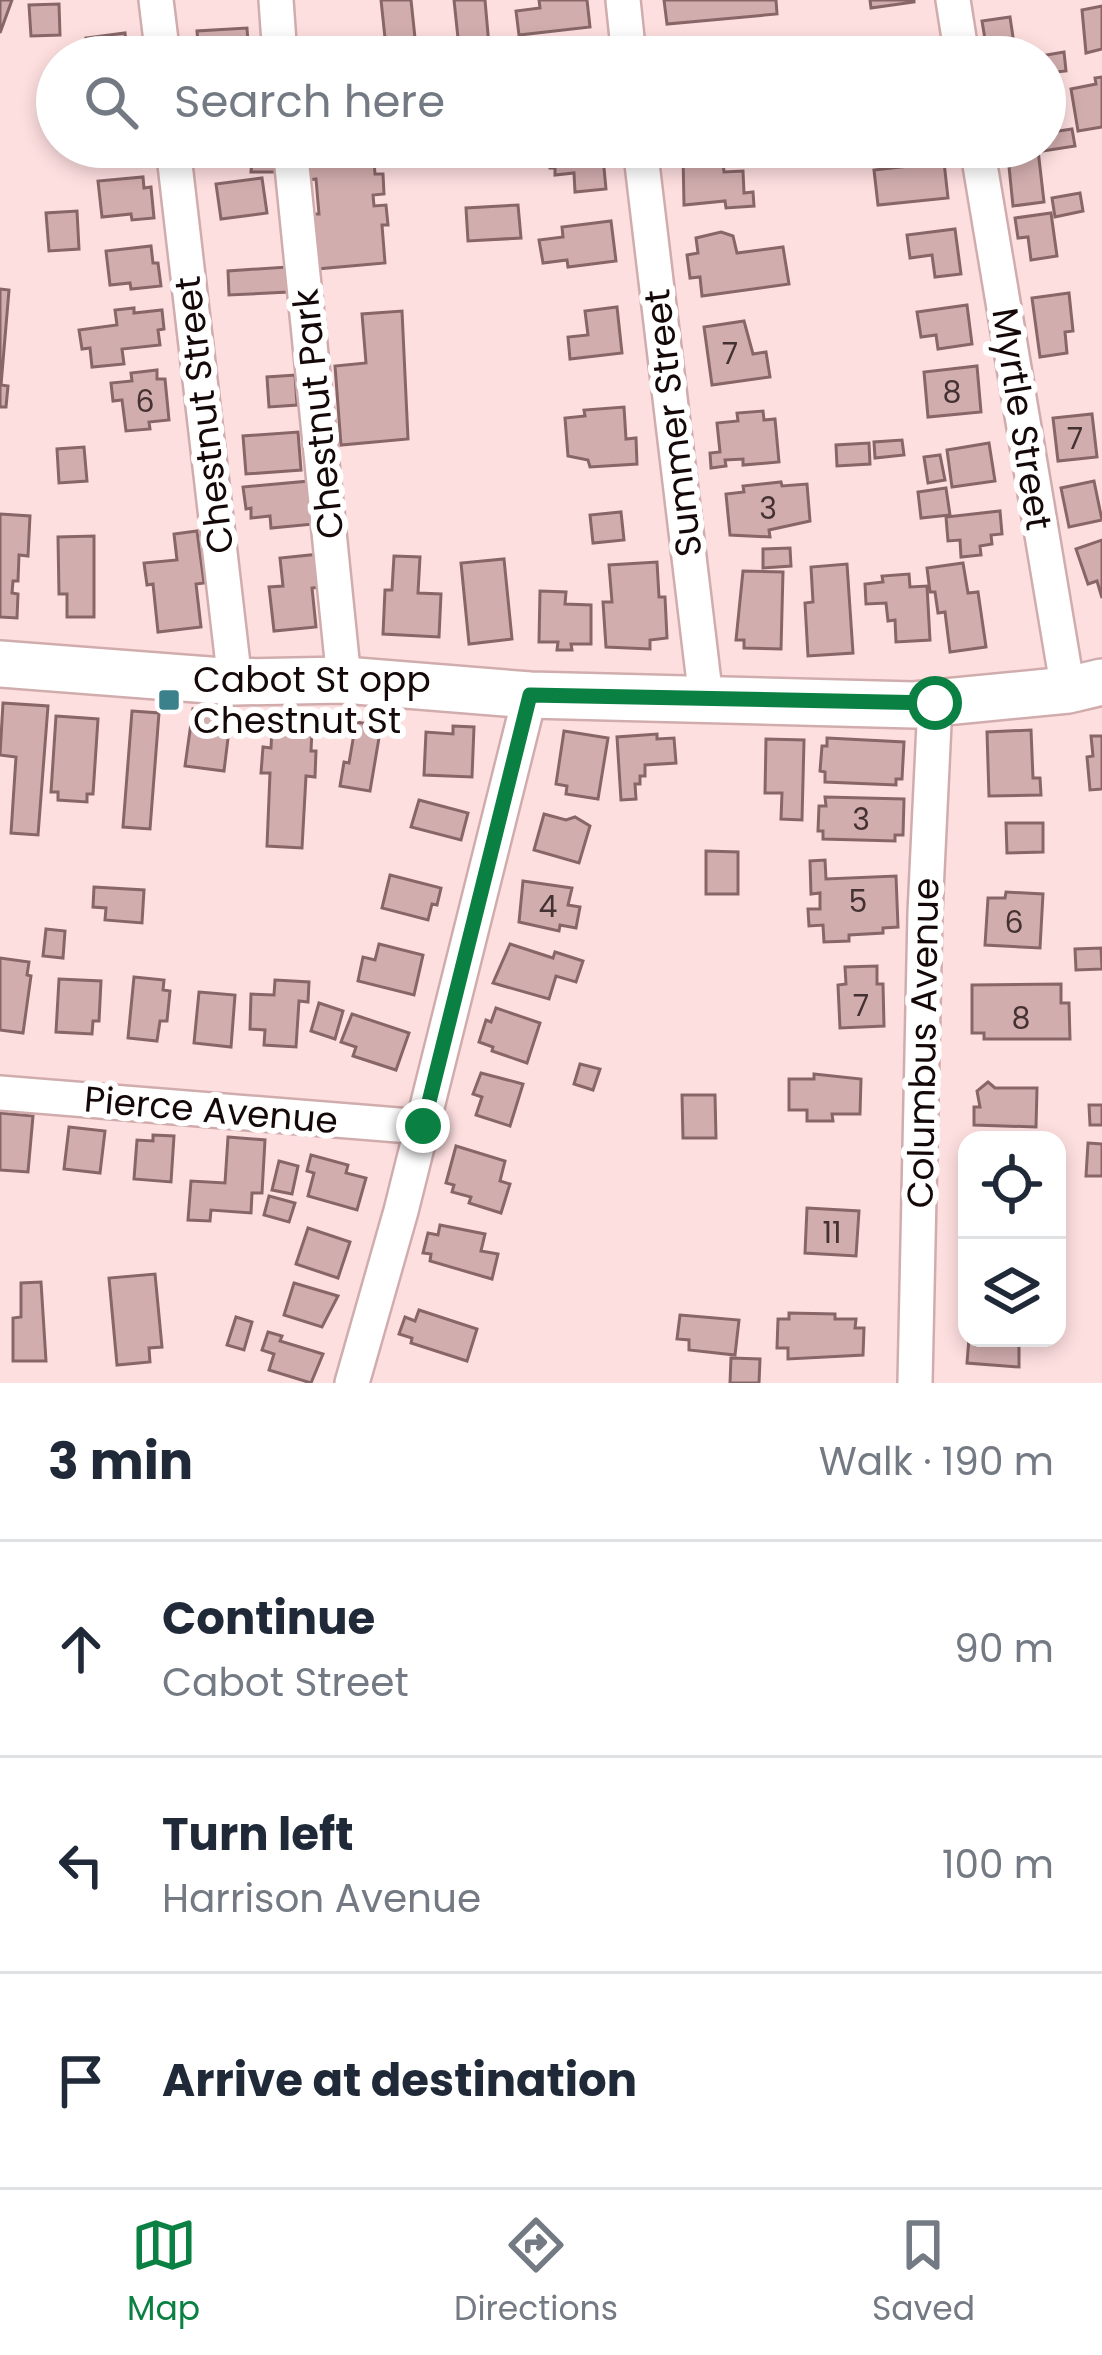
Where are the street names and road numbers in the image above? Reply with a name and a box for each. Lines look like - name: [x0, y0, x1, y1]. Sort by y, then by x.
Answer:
- street label: Chestnut Street: [162, 273, 246, 557]
- street label: Chestnut Park: [279, 286, 356, 541]
- street label: Summer Street: [631, 286, 715, 560]
- street label: Myrtle Street: [979, 304, 1065, 534]
- street label: Columbus Avenue: [895, 877, 951, 1209]
- street label: Pierce Avenue: [82, 1074, 340, 1146]

